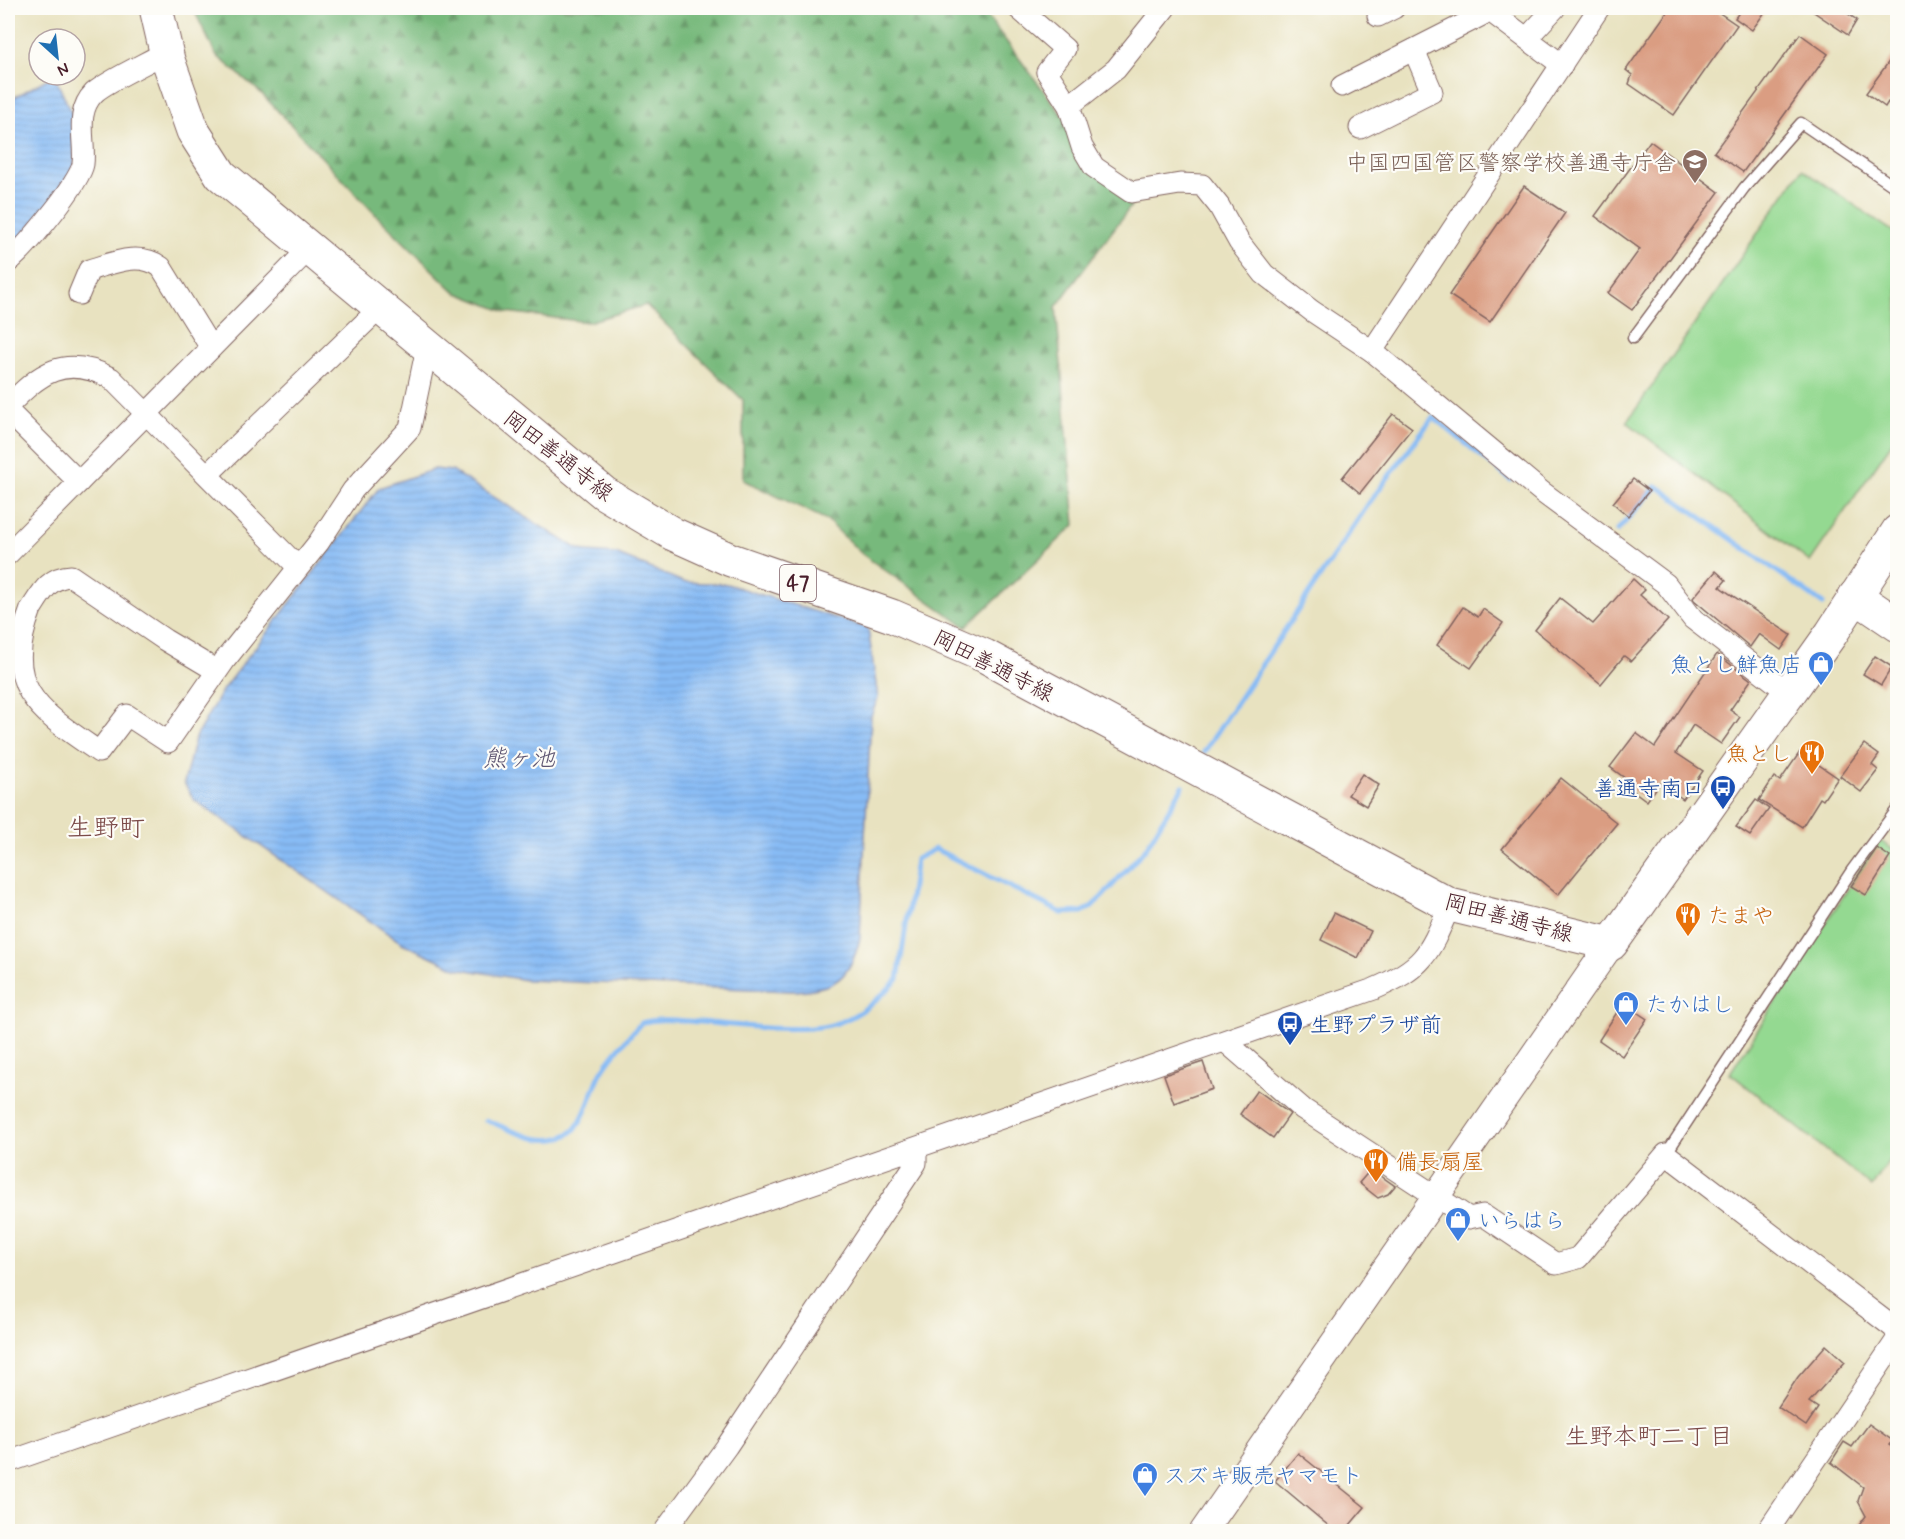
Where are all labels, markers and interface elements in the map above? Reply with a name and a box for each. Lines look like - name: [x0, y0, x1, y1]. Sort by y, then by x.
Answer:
- north arrow: [27, 27, 87, 87]
- text: N: [54, 57, 73, 81]
- school or university icon: 中国四国管区警察学校善通寺庁舎: [1680, 147, 1710, 185]
- place label: 中国四国管区警察学校善通寺庁舎: [1346, 150, 1676, 178]
- street label: 岡田善通寺線: [497, 405, 618, 508]
- road number: 47: [780, 565, 816, 601]
- street label: 岡田善通寺線: [928, 624, 1058, 709]
- shop icon: 魚とし鮮魚店: [1806, 649, 1836, 687]
- place label: 魚とし鮮魚店: [1670, 652, 1802, 680]
- restaurant icon: 魚とし: [1797, 738, 1827, 776]
- place label: 魚とし: [1726, 741, 1792, 769]
- water label: 熊ヶ池: [483, 744, 556, 775]
- bus stop icon: 善通寺南口: [1708, 773, 1738, 811]
- place label: 善通寺南口: [1594, 776, 1704, 804]
- district label: 生野町: [67, 812, 145, 846]
- street label: 岡田善通寺線: [1441, 888, 1576, 950]
- restaurant icon: たまや: [1673, 900, 1703, 938]
- place label: たまや: [1708, 903, 1774, 931]
- shop icon: たかはし: [1611, 989, 1641, 1027]
- place label: たかはし: [1646, 992, 1734, 1020]
- bus stop icon: 生野プラザ前: [1275, 1009, 1305, 1047]
- place label: 生野プラザ前: [1310, 1012, 1442, 1040]
- restaurant icon: 備長扇屋: [1361, 1146, 1391, 1184]
- place label: 備長扇屋: [1396, 1149, 1484, 1177]
- shop icon: いらはら: [1443, 1205, 1473, 1243]
- place label: いらはら: [1478, 1208, 1566, 1236]
- district label: 生野本町二丁目: [1565, 1422, 1733, 1453]
- shop icon: スズキ販売ヤマモト: [1130, 1460, 1160, 1498]
- place label: スズキ販売ヤマモト: [1164, 1463, 1363, 1491]

